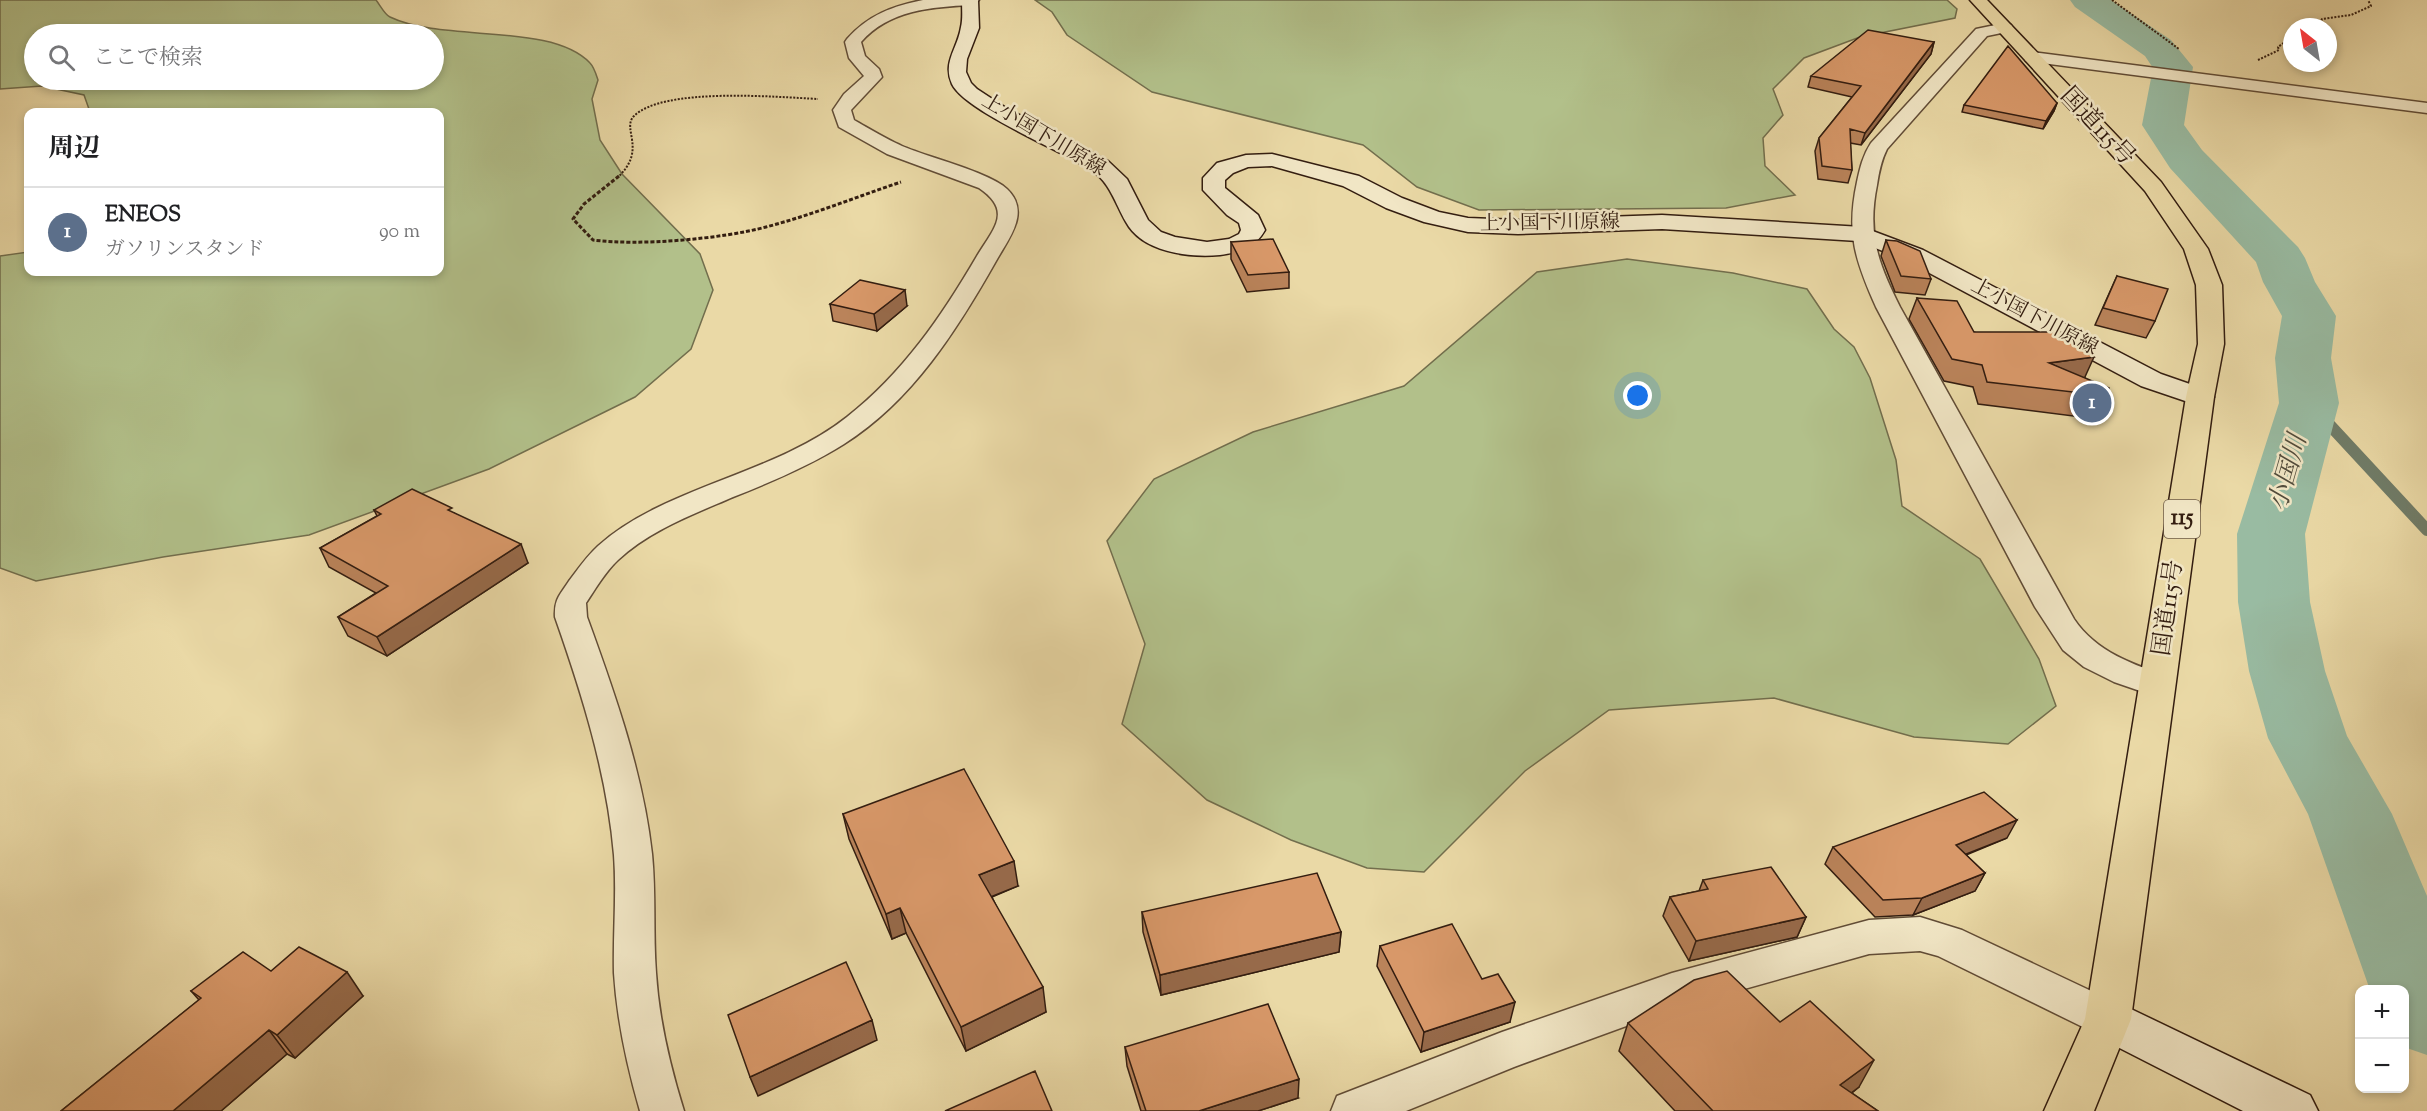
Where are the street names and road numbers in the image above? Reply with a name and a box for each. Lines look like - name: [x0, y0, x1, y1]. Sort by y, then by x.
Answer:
- street label: 国道115号: [2052, 80, 2142, 174]
- street label: 上小国下川原線: [976, 88, 1110, 184]
- street label: 上小国下川原線: [1480, 208, 1620, 240]
- street label: 上小国下川原線: [1965, 272, 2103, 364]
- road number: 115: [2164, 500, 2200, 538]
- street label: 国道115号: [2145, 558, 2193, 658]

